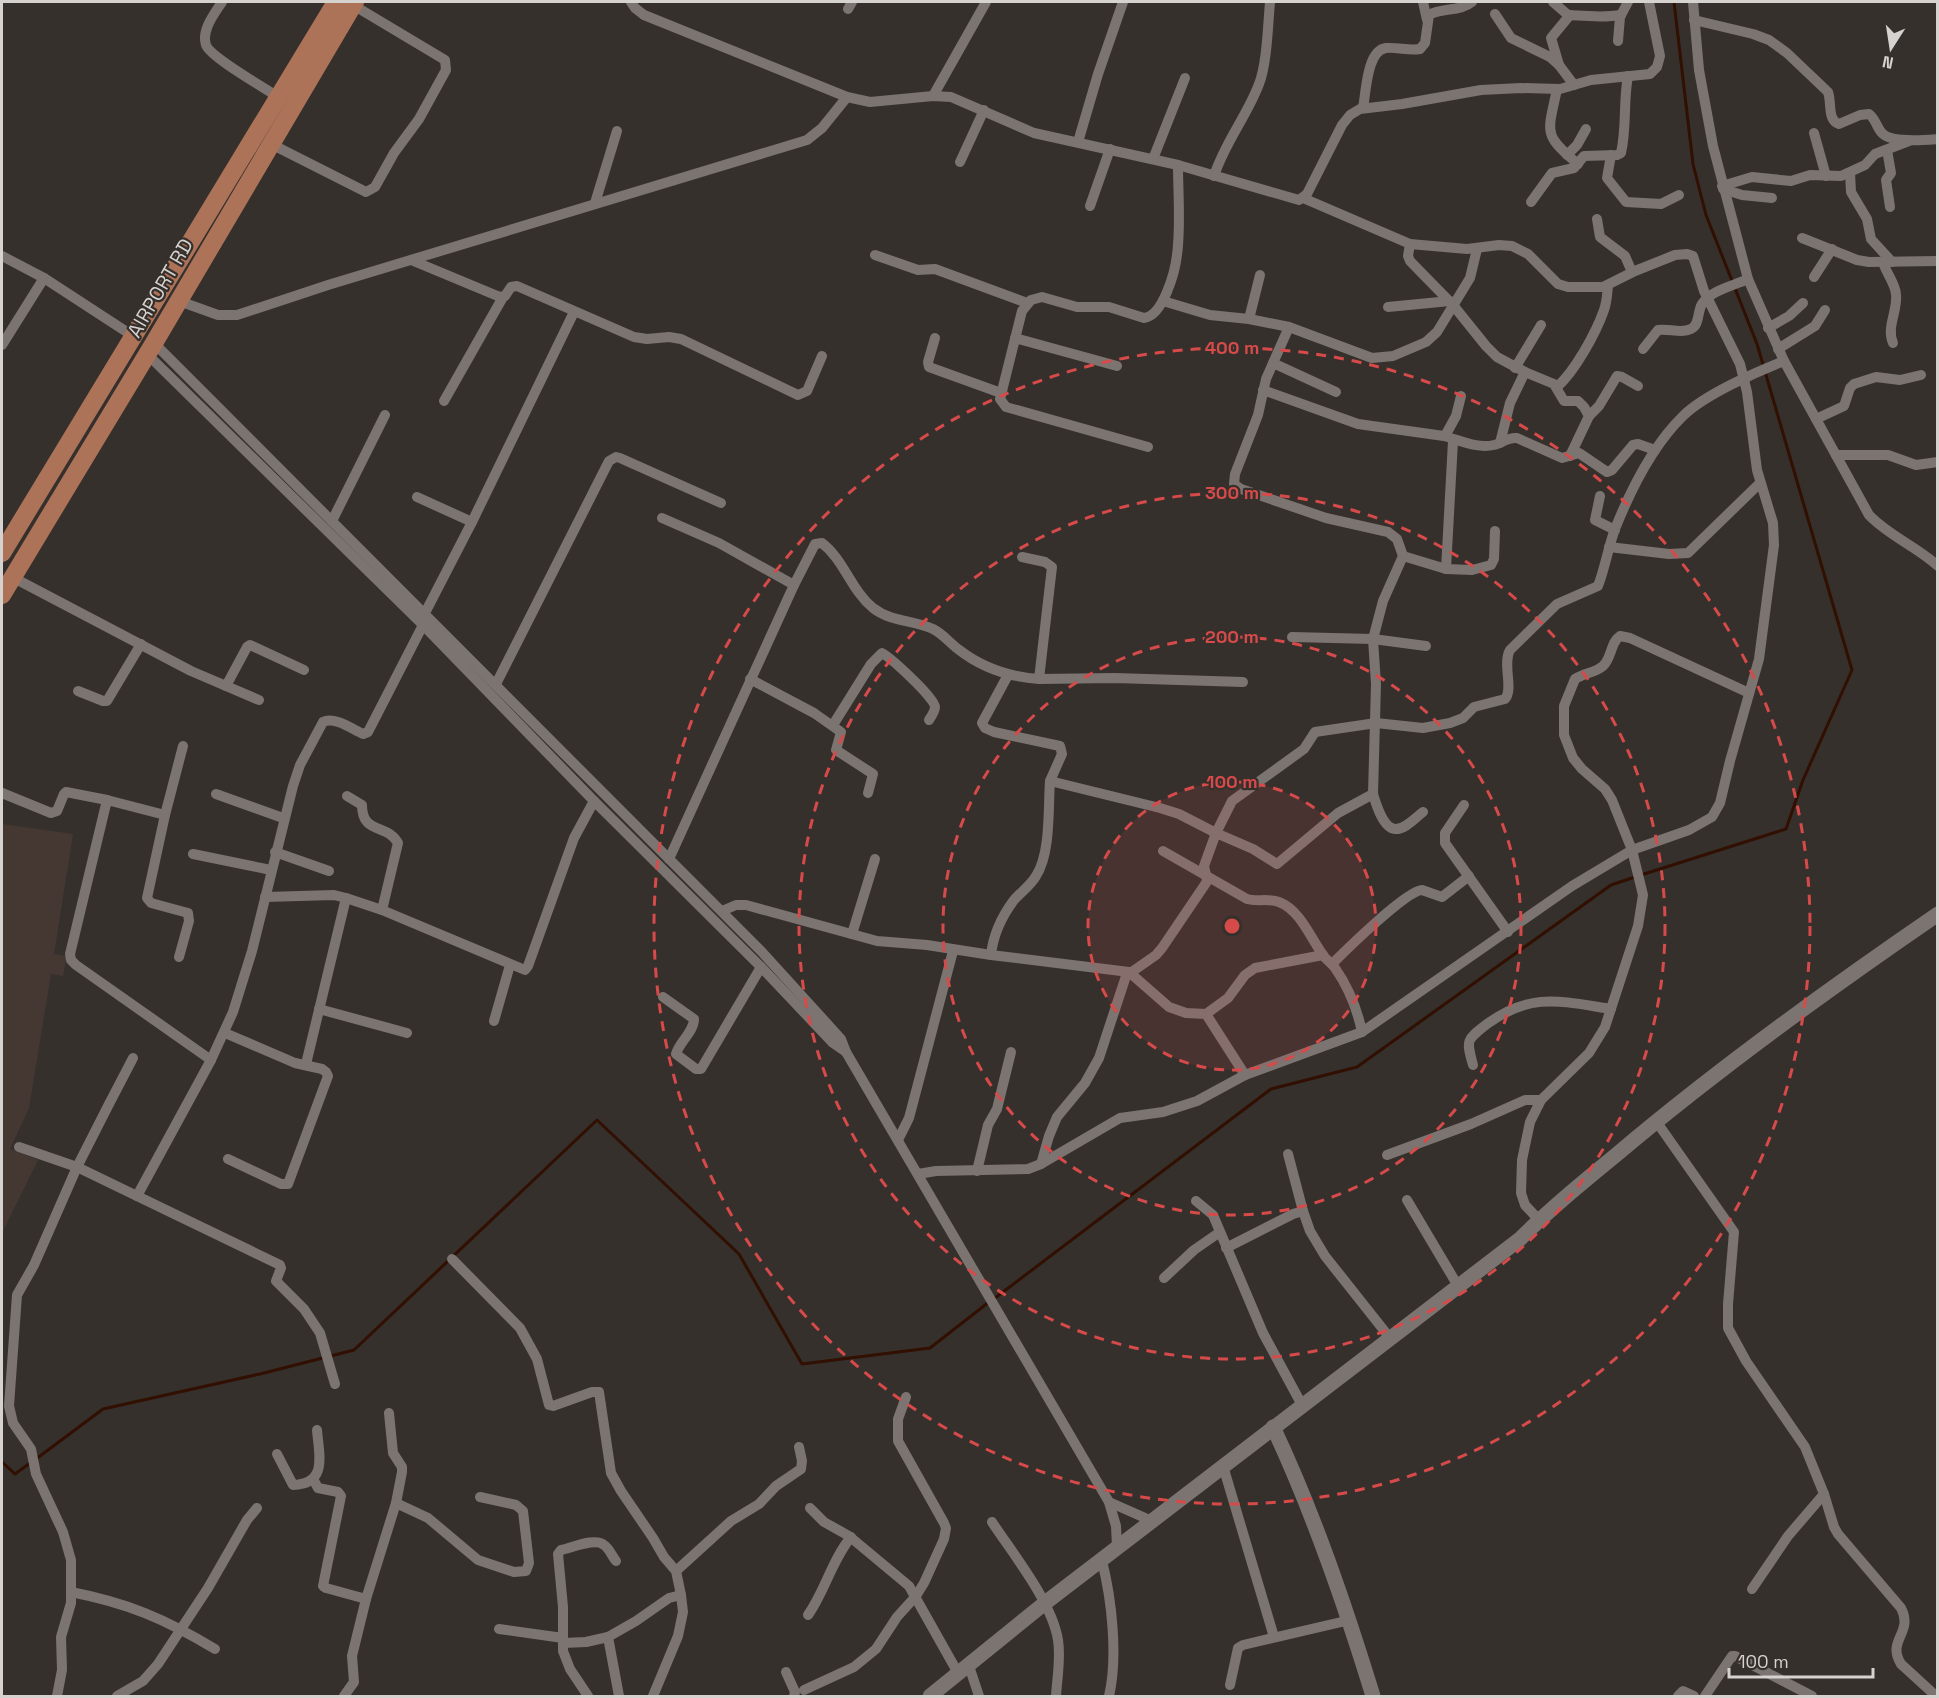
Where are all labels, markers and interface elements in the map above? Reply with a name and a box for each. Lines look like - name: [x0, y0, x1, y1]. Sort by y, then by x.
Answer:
- north arrow: [1861, 18, 1921, 78]
- text: N: [1881, 51, 1895, 74]
- street label: AIRPORT RD: [121, 234, 199, 342]
- text: 400 m: [1205, 336, 1259, 359]
- text: 300 m: [1205, 481, 1259, 504]
- text: 200 m: [1205, 625, 1259, 648]
- text: 100 m: [1206, 770, 1258, 793]
- centre of rings: [1222, 916, 1242, 936]
- scale bar: [1729, 1641, 1873, 1679]
- text: 100 m: [1738, 1650, 1789, 1673]

